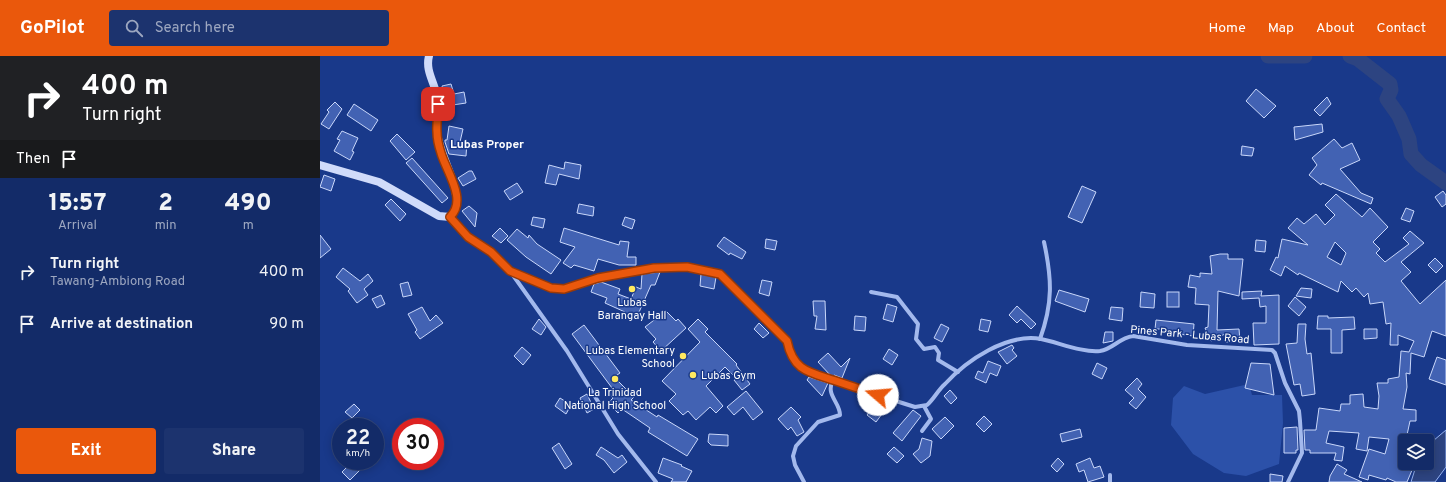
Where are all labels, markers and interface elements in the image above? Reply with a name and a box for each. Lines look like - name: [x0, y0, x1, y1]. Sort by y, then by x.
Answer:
- search box: [109, 10, 389, 46]
- text: GoPilot: [20, 16, 85, 40]
- icon: search: [123, 17, 145, 39]
- text: Search here: [155, 19, 235, 38]
- text: Home: [1209, 20, 1246, 37]
- text: Map: [1268, 20, 1294, 37]
- text: About: [1316, 20, 1355, 37]
- text: Contact: [1377, 20, 1426, 37]
- text: 400 m: [82, 69, 168, 105]
- icon: right: [16, 72, 68, 124]
- pin: [421, 87, 455, 121]
- icon: arrive: [427, 93, 449, 115]
- text: Turn right: [82, 104, 162, 127]
- district label: Lubas Proper: [450, 137, 524, 153]
- icon: arrive: [58, 148, 80, 170]
- text: Then: [16, 150, 50, 169]
- text: 15:57: [48, 189, 106, 219]
- text: 2: [158, 189, 173, 219]
- text: 490: [225, 189, 272, 219]
- text: Arrival: [58, 218, 97, 234]
- text: min: [155, 218, 176, 234]
- text: m: [243, 218, 254, 234]
- text: Turn right: [50, 255, 119, 274]
- icon: right: [16, 261, 38, 283]
- text: 400 m: [259, 263, 304, 282]
- text: Tawang-Ambiong Road: [50, 274, 185, 290]
- marker: Lubas Barangay Hall: [627, 284, 637, 294]
- place label: Lubas Barangay Hall: [598, 296, 666, 323]
- icon: arrive: [16, 313, 38, 335]
- text: Arrive at destination: [50, 315, 193, 334]
- text: 90 m: [269, 315, 304, 334]
- street label: Pines Park - Lubas Road: [1130, 323, 1250, 347]
- place label: Lubas Elementary School: [586, 344, 675, 371]
- marker: Lubas Elementary School: [678, 351, 688, 361]
- place label: Lubas Gym: [701, 369, 756, 383]
- marker: Lubas Gym: [688, 370, 698, 380]
- marker: La Trinidad National High School: [610, 374, 620, 384]
- position arrow: [857, 374, 899, 416]
- place label: La Trinidad National High School: [564, 386, 666, 413]
- speed limit sign: 30: [392, 418, 444, 470]
- text: 22: [346, 426, 370, 452]
- button: Exit: [16, 428, 156, 474]
- button: Share: [164, 428, 304, 474]
- map controls: [1398, 434, 1434, 470]
- button: layers: [1398, 434, 1434, 470]
- text: km/h: [346, 447, 370, 460]

